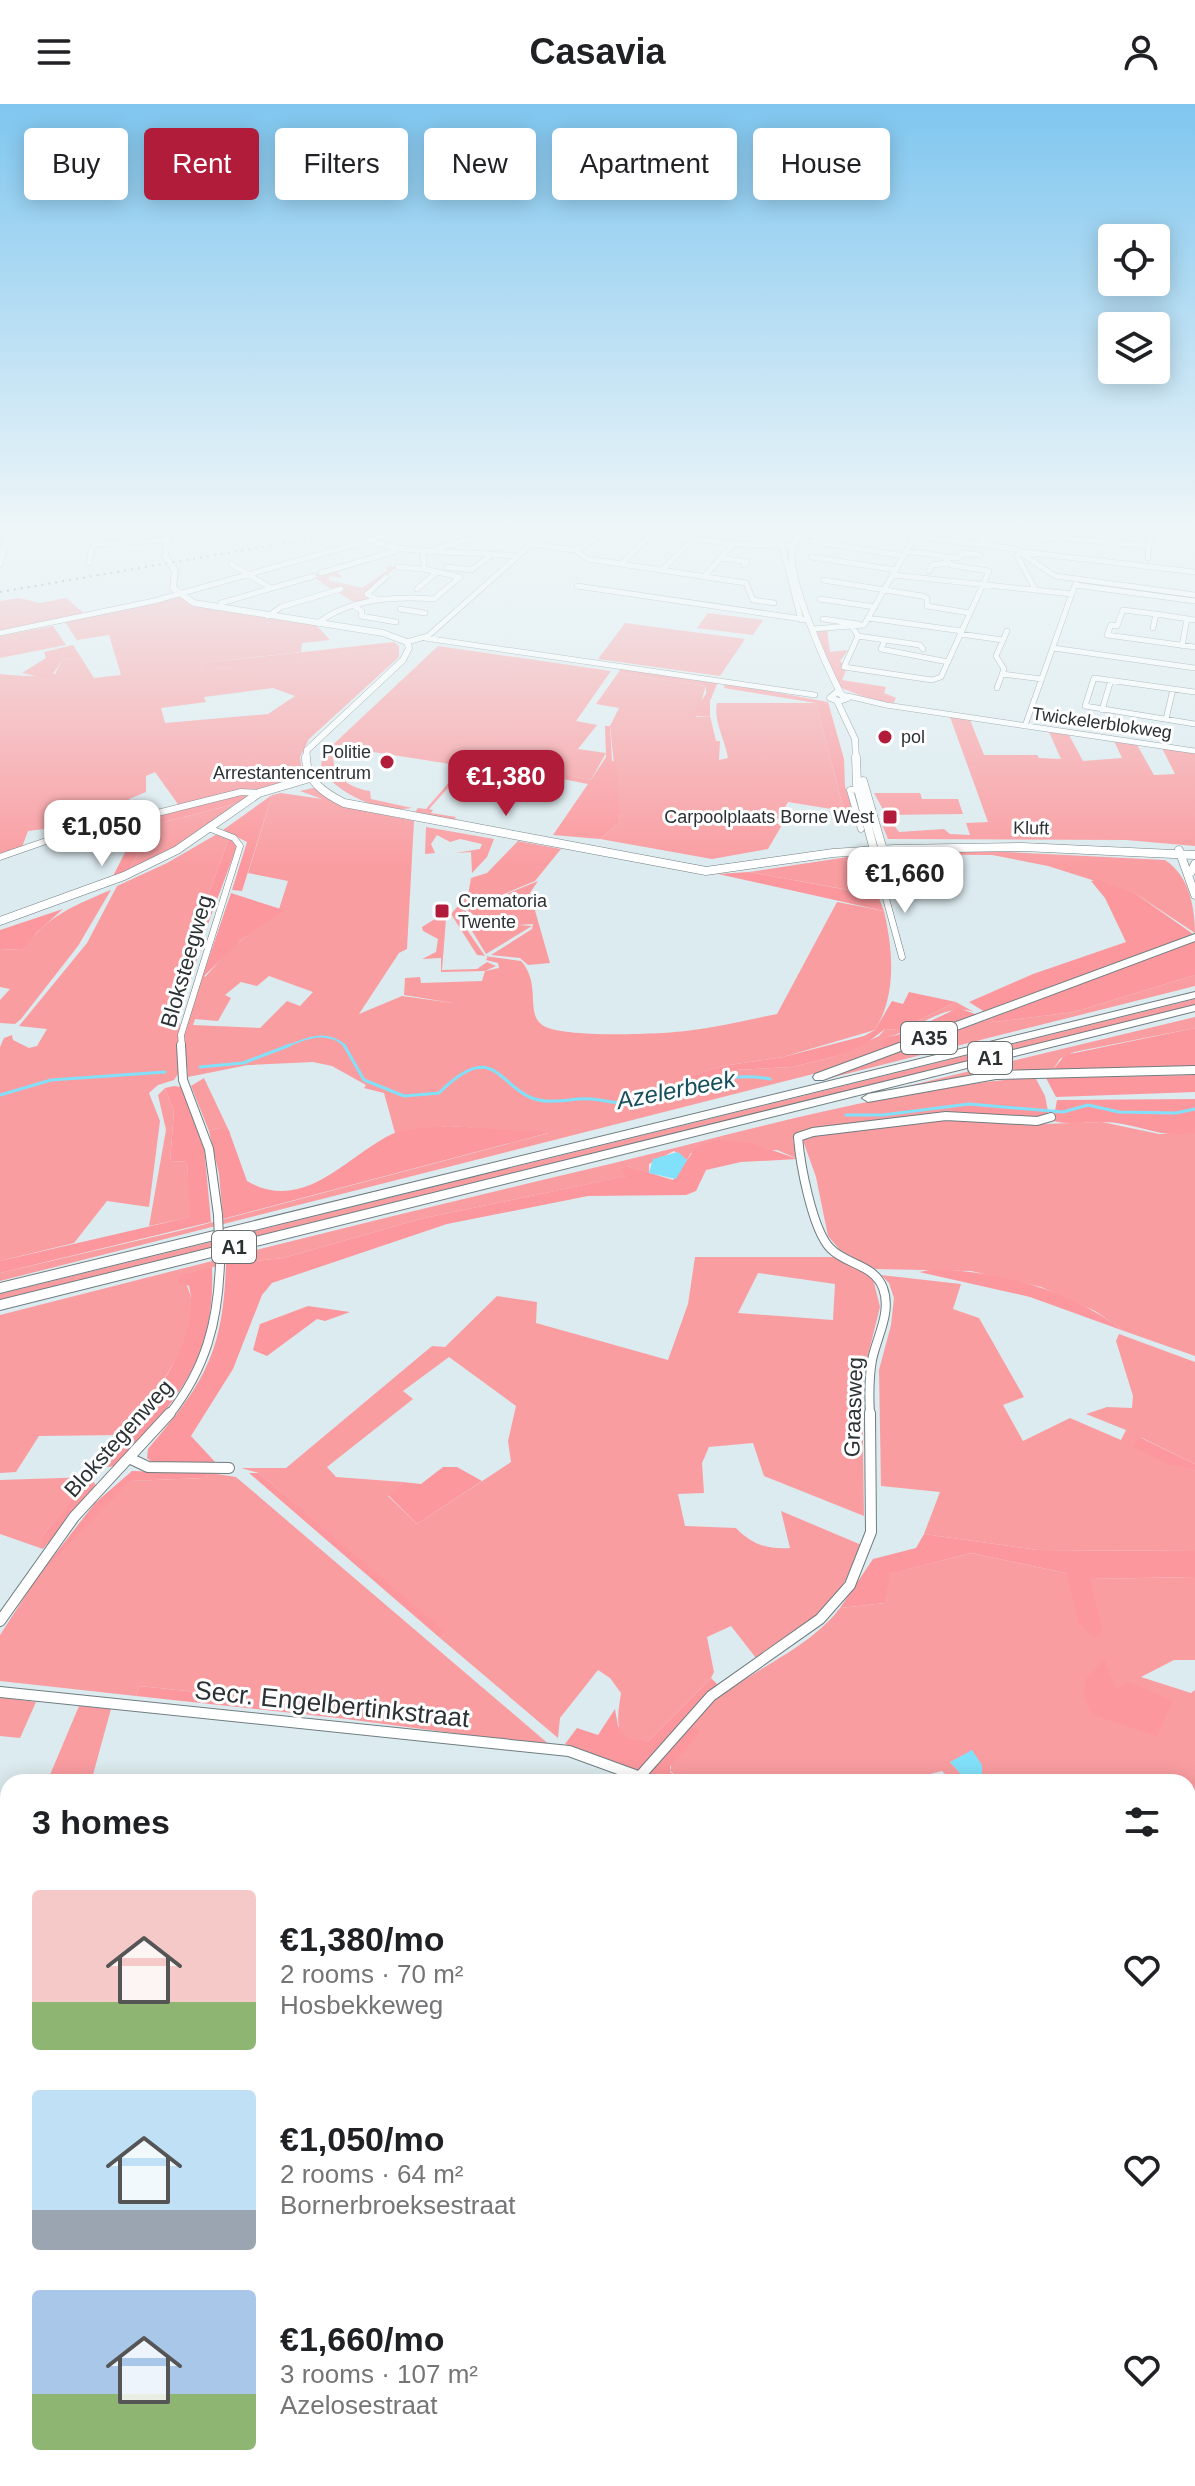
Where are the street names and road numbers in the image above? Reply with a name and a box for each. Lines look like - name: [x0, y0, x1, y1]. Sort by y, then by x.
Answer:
- street label: Twickelerblokweg: [1031, 703, 1173, 743]
- street label: Kluft: [1013, 818, 1049, 838]
- street label: Bloksteegweg: [156, 892, 217, 1030]
- road number: A35: [901, 1022, 957, 1054]
- road number: A1: [968, 1042, 1012, 1074]
- road number: A1: [212, 1231, 256, 1263]
- street label: Graasweg: [839, 1356, 868, 1458]
- street label: Blokstegenweg: [59, 1375, 178, 1502]
- street label: Secr. Engelbertinkstraat: [193, 1675, 472, 1733]

